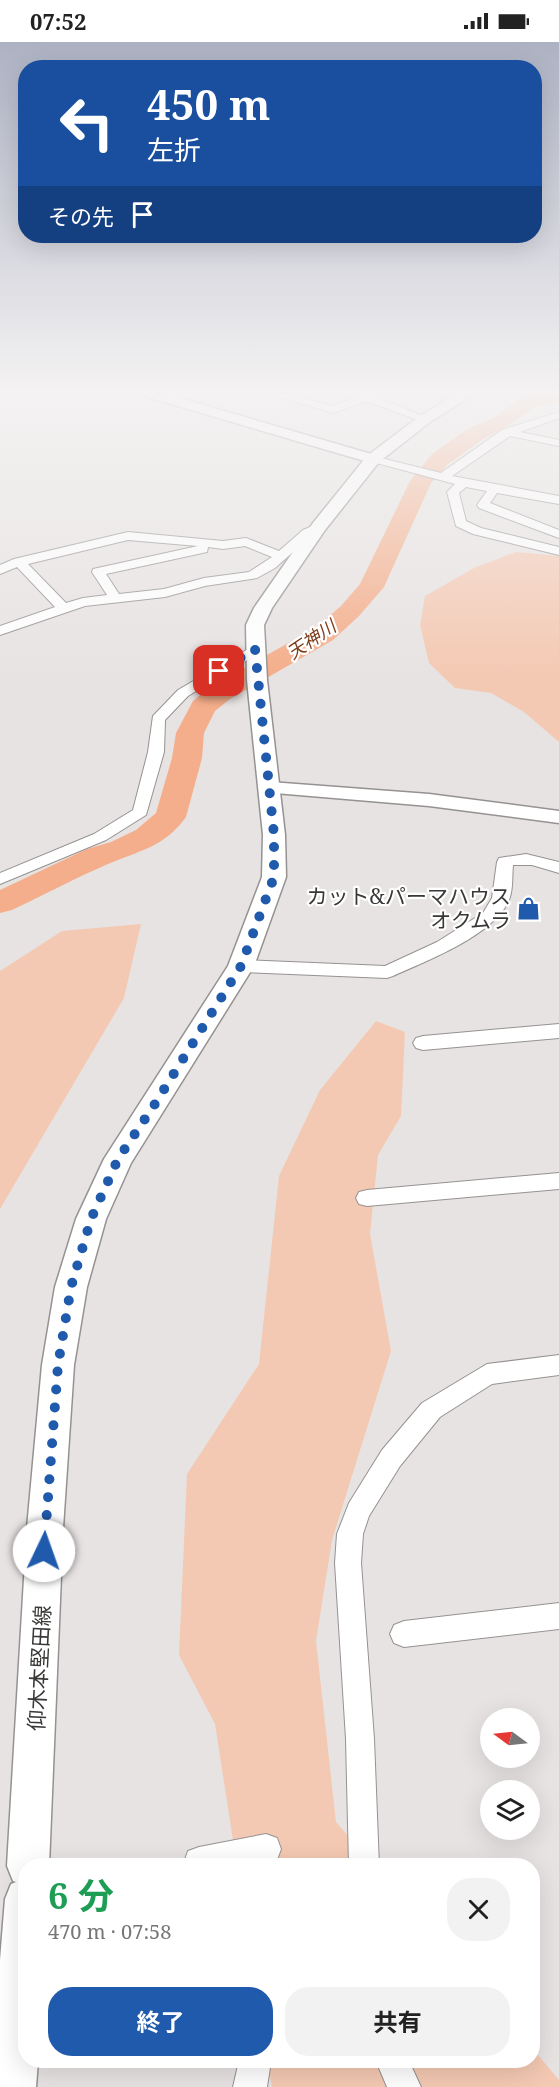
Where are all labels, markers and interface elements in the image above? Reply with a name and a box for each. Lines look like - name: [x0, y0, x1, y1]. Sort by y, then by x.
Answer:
- text: 07:52: [30, 6, 86, 36]
- text: 450 m: [147, 75, 271, 132]
- icon: left: [48, 84, 126, 162]
- text: 左折: [147, 131, 201, 168]
- icon: arrive: [126, 198, 159, 231]
- text: その先: [48, 201, 114, 231]
- water label: 天神川: [282, 613, 342, 664]
- pin: [193, 645, 244, 696]
- icon: arrive: [202, 654, 235, 687]
- place label: カット&パーマハウス オクムラ: [306, 882, 511, 934]
- shop icon: カット&パーマハウス オクムラ: [516, 895, 542, 921]
- position arrow: [12, 1519, 76, 1583]
- street label: 仰木本堅田線: [22, 1604, 56, 1732]
- north arrow: [480, 1708, 540, 1768]
- map controls: [480, 1708, 540, 1840]
- button: layers: [480, 1780, 540, 1840]
- text: 6 分: [48, 1871, 114, 1920]
- button: close: [447, 1878, 510, 1941]
- text: 470 m · 07:58: [48, 1918, 171, 1945]
- button: 終了: [48, 1987, 273, 2056]
- button: 共有: [285, 1987, 510, 2056]

